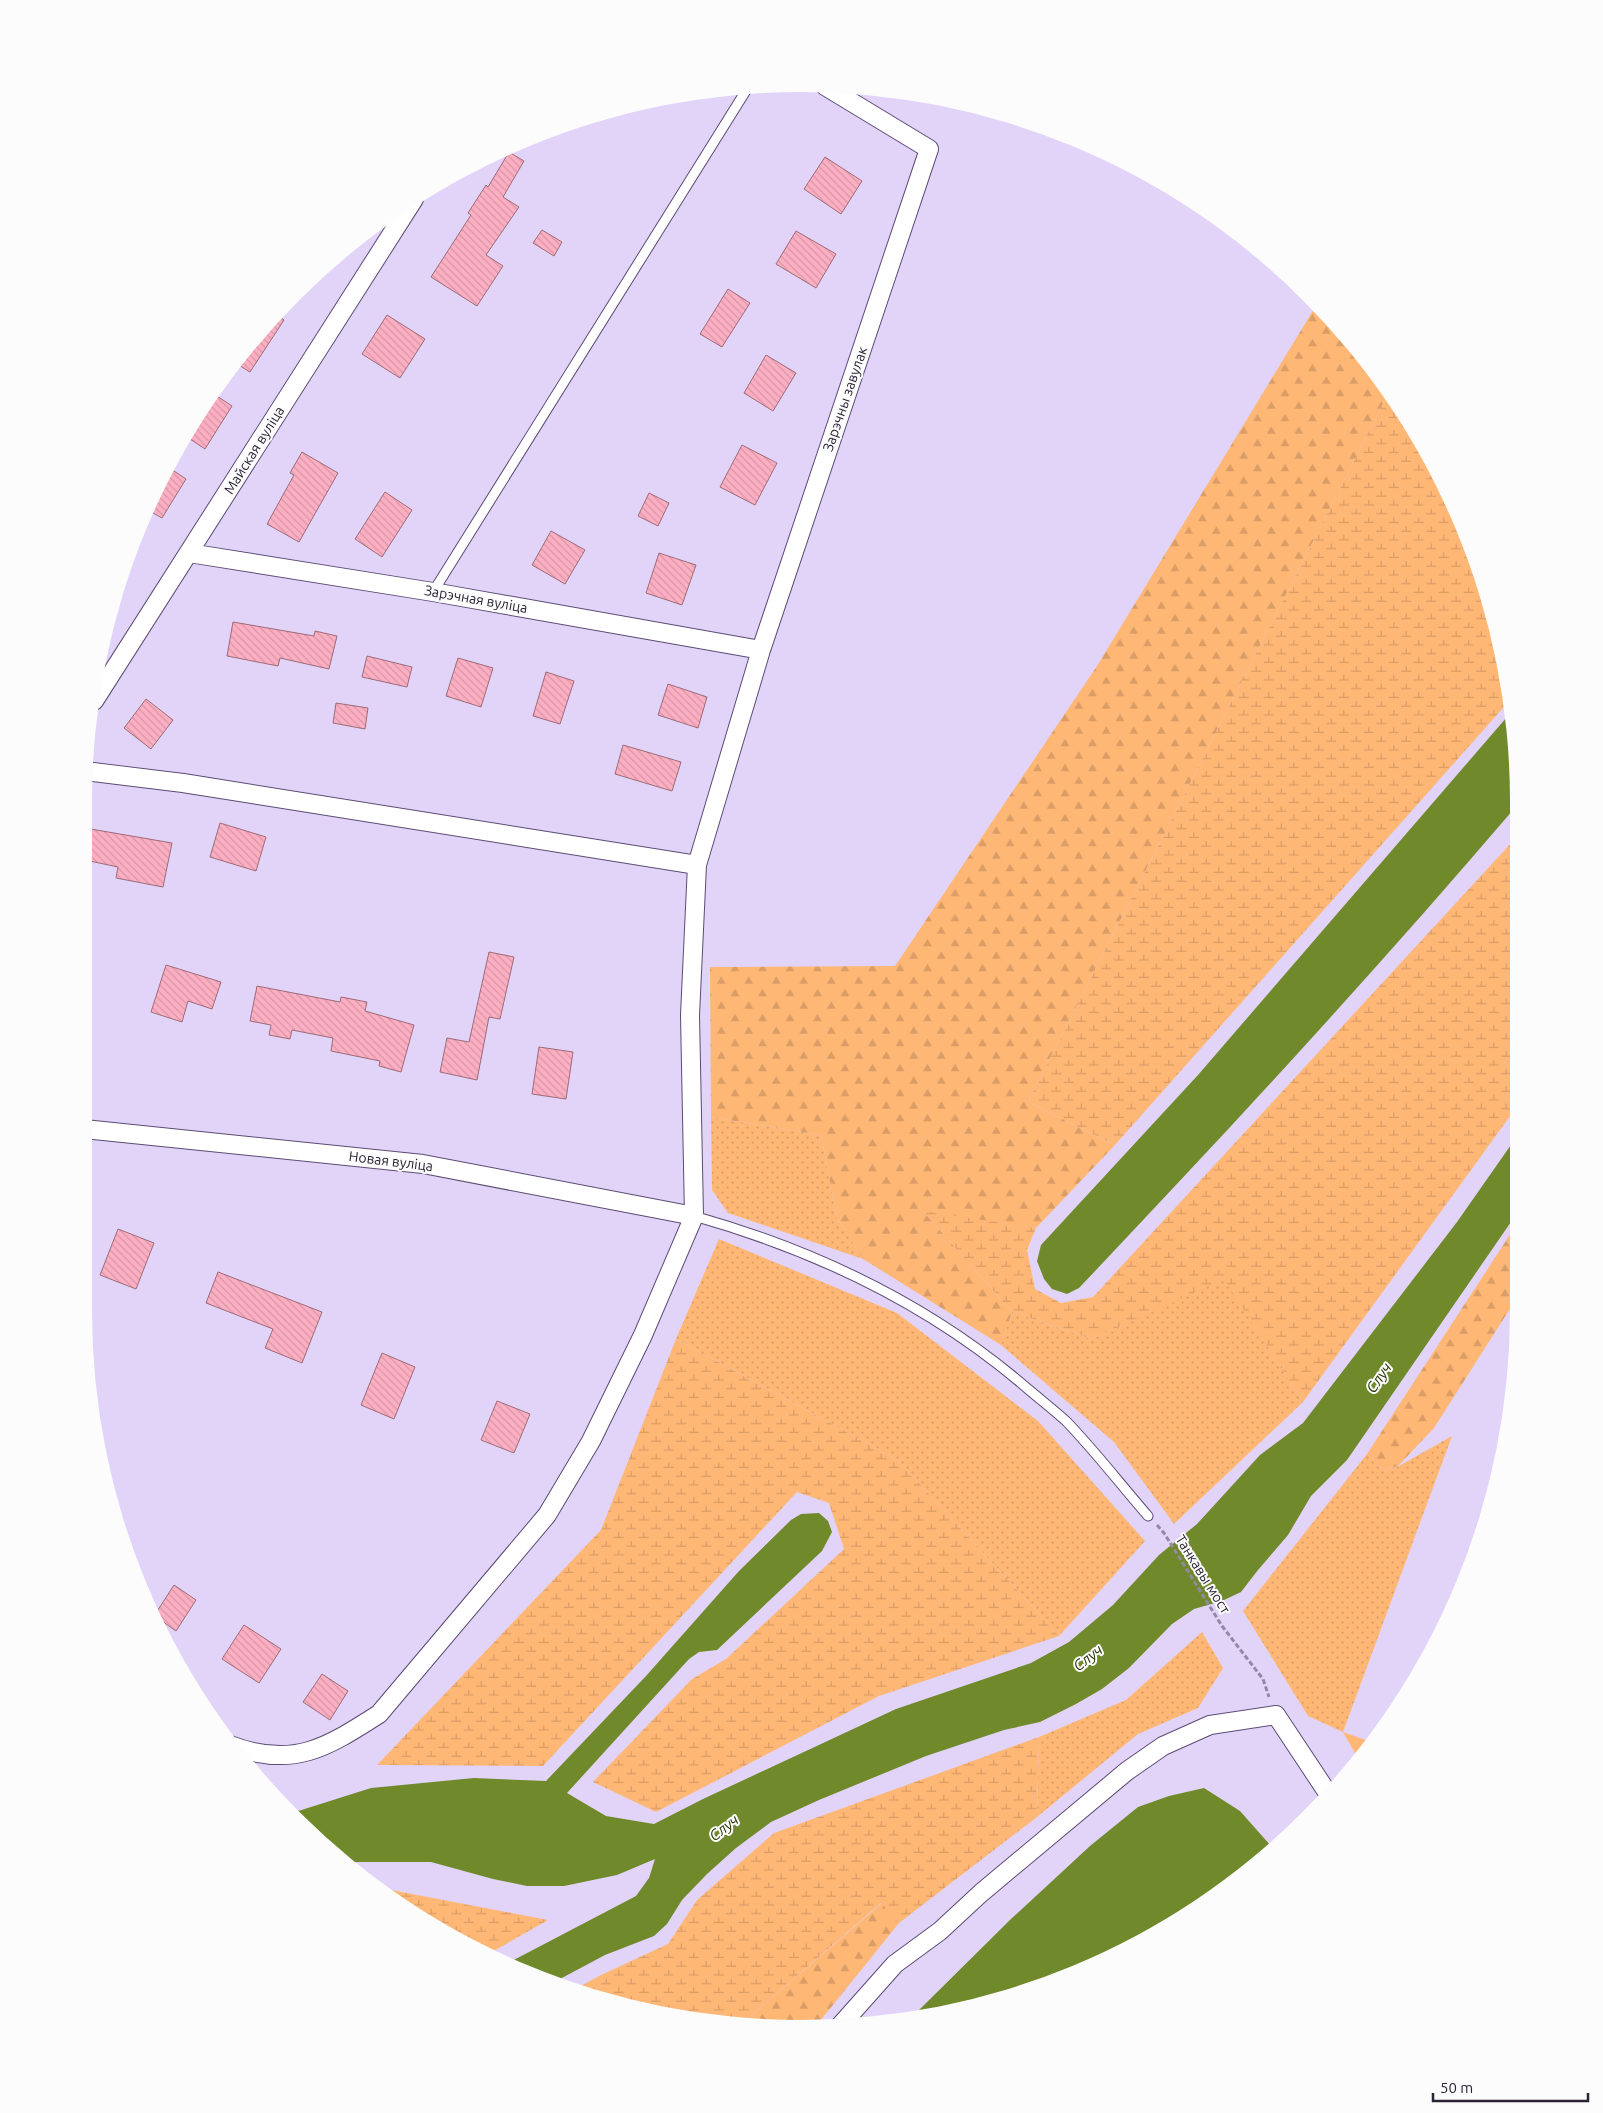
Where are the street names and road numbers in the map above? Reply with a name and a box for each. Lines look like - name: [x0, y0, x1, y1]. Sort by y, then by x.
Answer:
- street label: Зарэчны завулак: [820, 344, 870, 454]
- street label: Майская вуліца: [221, 403, 287, 497]
- street label: Зарэчная вуліца: [423, 582, 529, 616]
- street label: Новая вуліца: [348, 1148, 434, 1174]
- street label: Танкавы мост: [1172, 1532, 1234, 1616]

